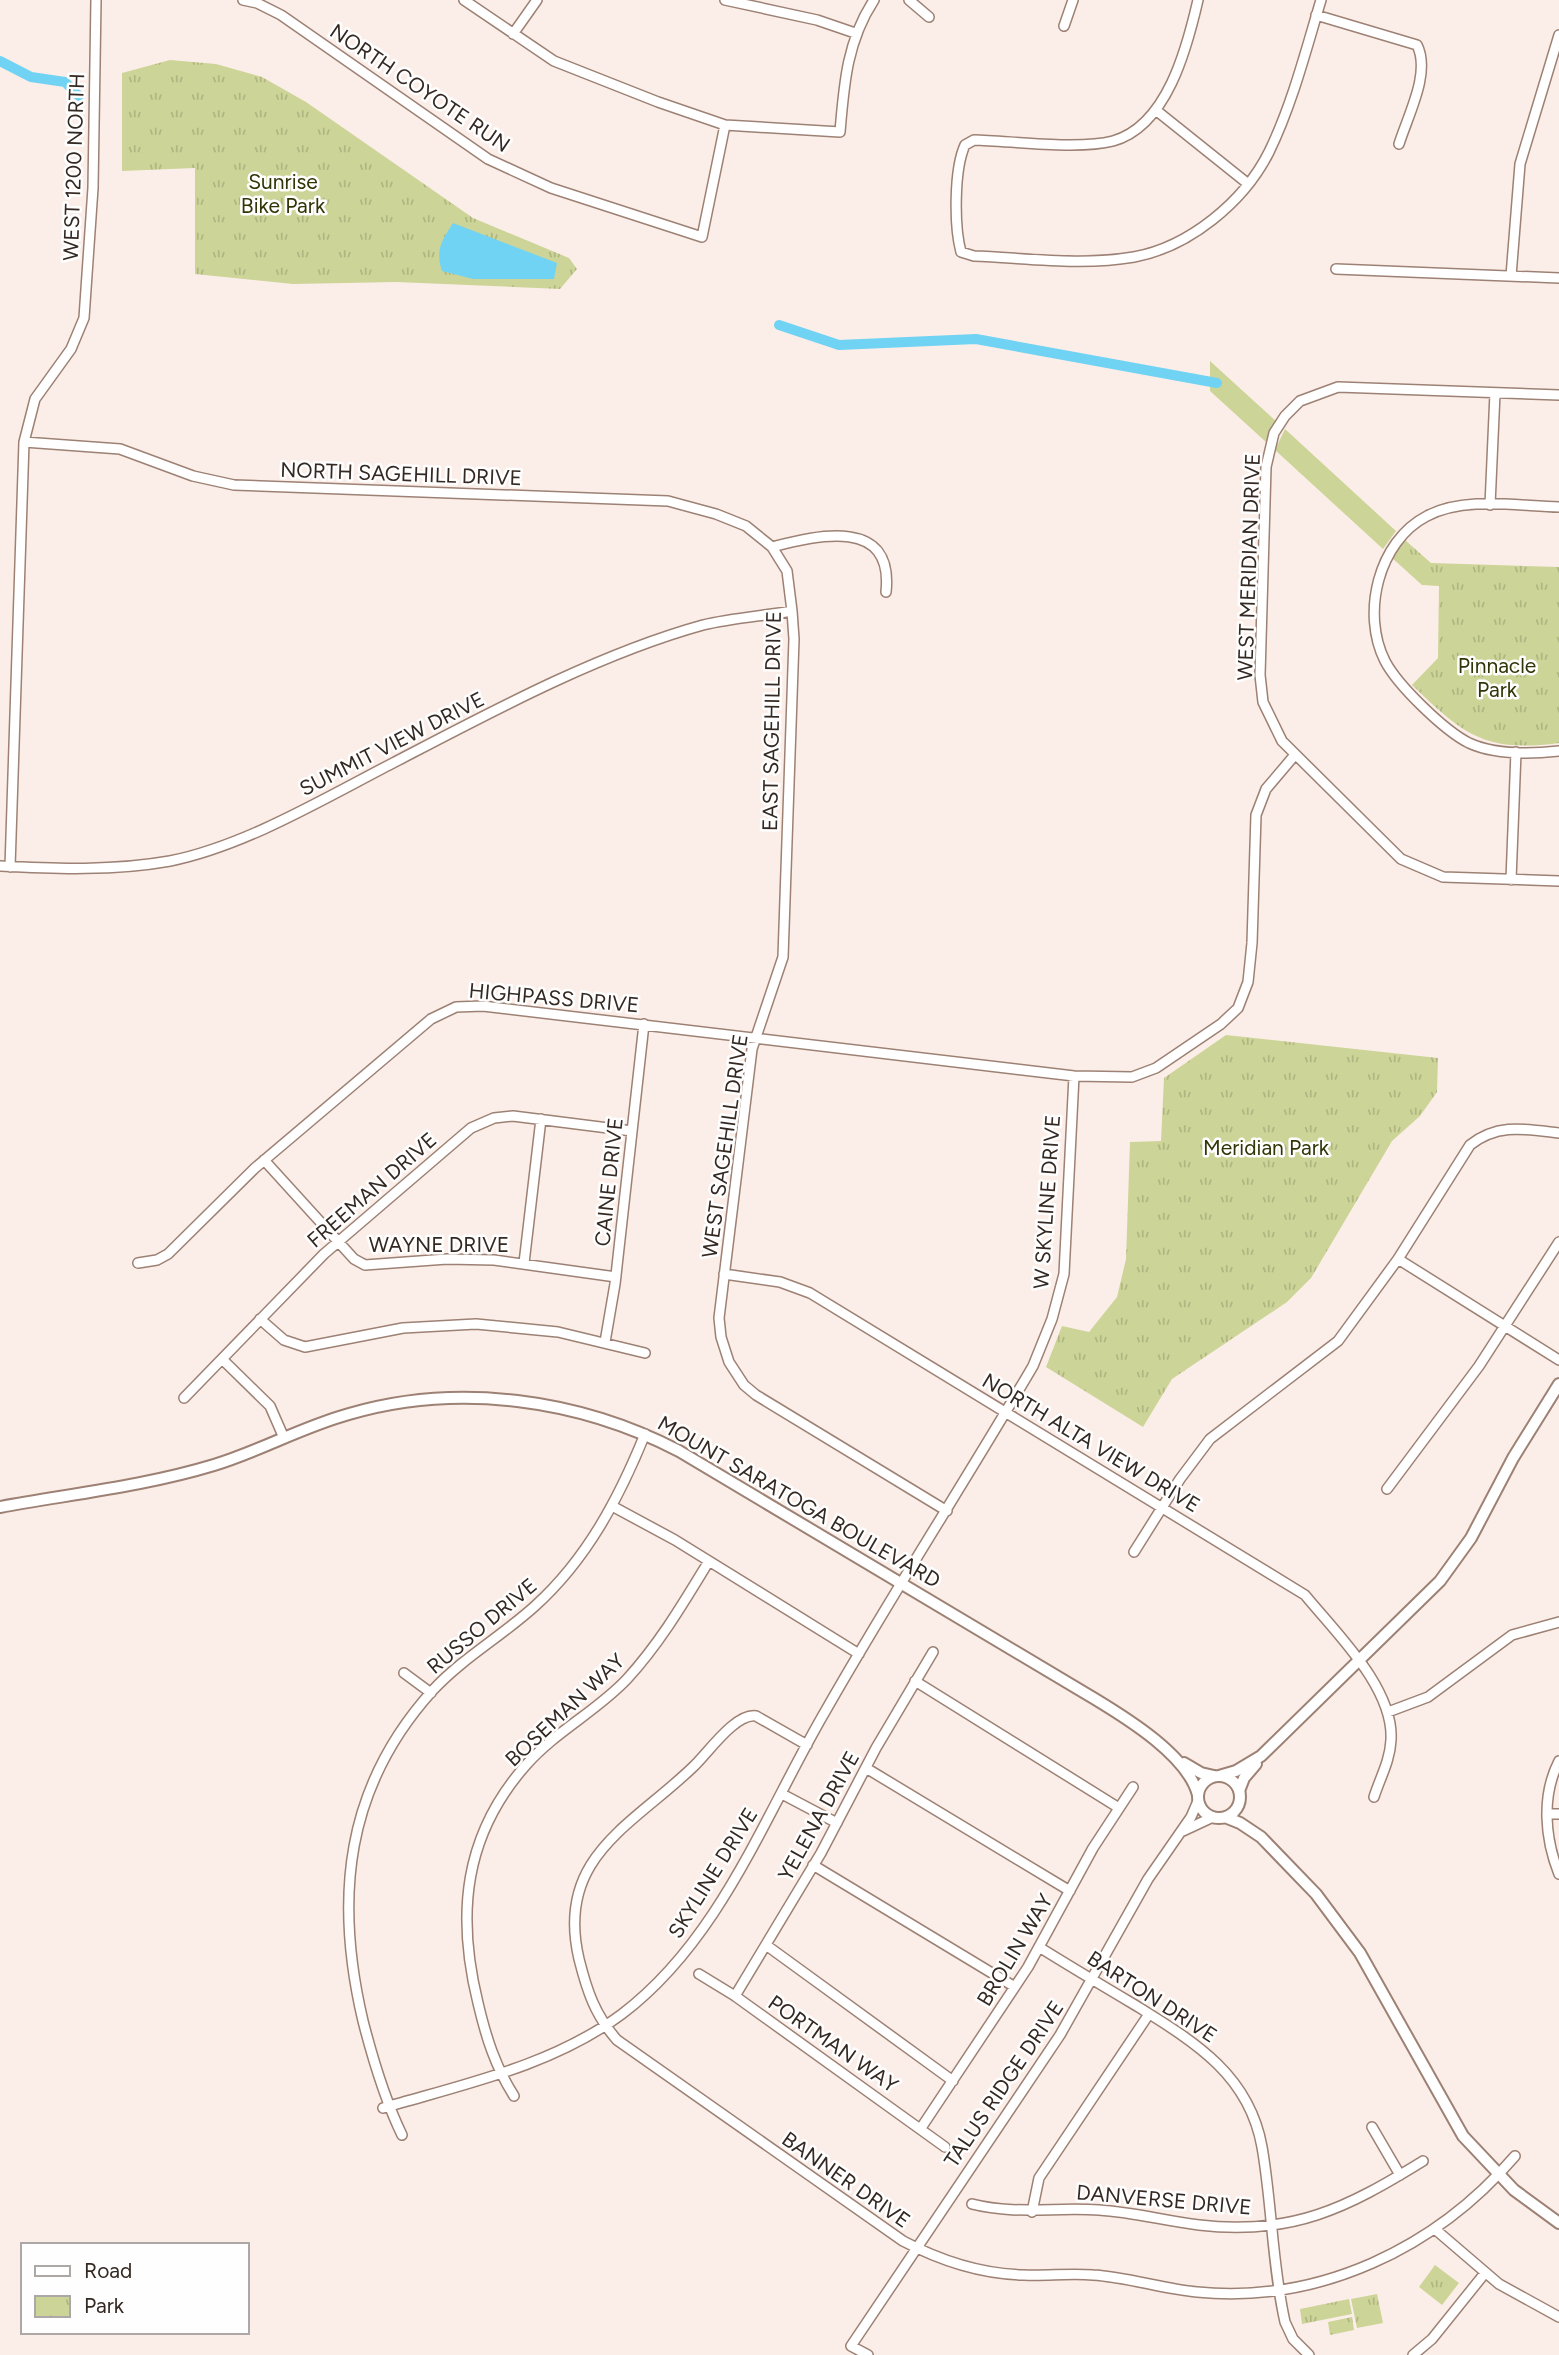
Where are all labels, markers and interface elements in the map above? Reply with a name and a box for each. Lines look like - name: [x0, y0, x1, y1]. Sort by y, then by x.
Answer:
- street label: NORTH COYOTE RUN: [326, 18, 515, 157]
- street label: WEST 1200 NORTH: [58, 73, 89, 261]
- park label: Sunrise Bike Park: [241, 169, 326, 218]
- street label: WEST MERIDIAN DRIVE: [1232, 453, 1265, 681]
- street label: NORTH SAGEHILL DRIVE: [280, 457, 522, 490]
- street label: EAST SAGEHILL DRIVE: [757, 611, 786, 831]
- park label: Pinnacle Park: [1458, 653, 1536, 702]
- street label: SUMMIT VIEW DRIVE: [295, 686, 488, 801]
- street label: HIGHPASS DRIVE: [468, 978, 640, 1017]
- street label: WEST SAGEHILL DRIVE: [696, 1032, 753, 1260]
- street label: W SKYLINE DRIVE: [1028, 1114, 1065, 1290]
- street label: CAINE DRIVE: [589, 1116, 628, 1248]
- street label: FREEMAN DRIVE: [302, 1127, 441, 1253]
- park label: Meridian Park: [1203, 1135, 1330, 1160]
- street label: WAYNE DRIVE: [369, 1232, 509, 1257]
- street label: NORTH ALTA VIEW DRIVE: [978, 1368, 1205, 1518]
- street label: MOUNT SARATOGA BOULEVARD: [654, 1410, 945, 1593]
- street label: RUSSO DRIVE: [422, 1572, 542, 1679]
- street label: BOSEMAN WAY: [500, 1648, 630, 1771]
- street label: YELENA DRIVE: [773, 1747, 865, 1885]
- street label: SKYLINE DRIVE: [662, 1803, 763, 1943]
- street label: BROLIN WAY: [971, 1889, 1058, 2010]
- street label: BARTON DRIVE: [1083, 1945, 1222, 2048]
- street label: PORTMAN WAY: [764, 1990, 903, 2098]
- street label: TALUS RIDGE DRIVE: [939, 1996, 1069, 2172]
- street label: BANNER DRIVE: [777, 2126, 915, 2233]
- street label: DANVERSE DRIVE: [1075, 2179, 1253, 2220]
- legend: [21, 2243, 248, 2334]
- text: Road: [84, 2258, 132, 2283]
- text: Park: [84, 2293, 125, 2318]

